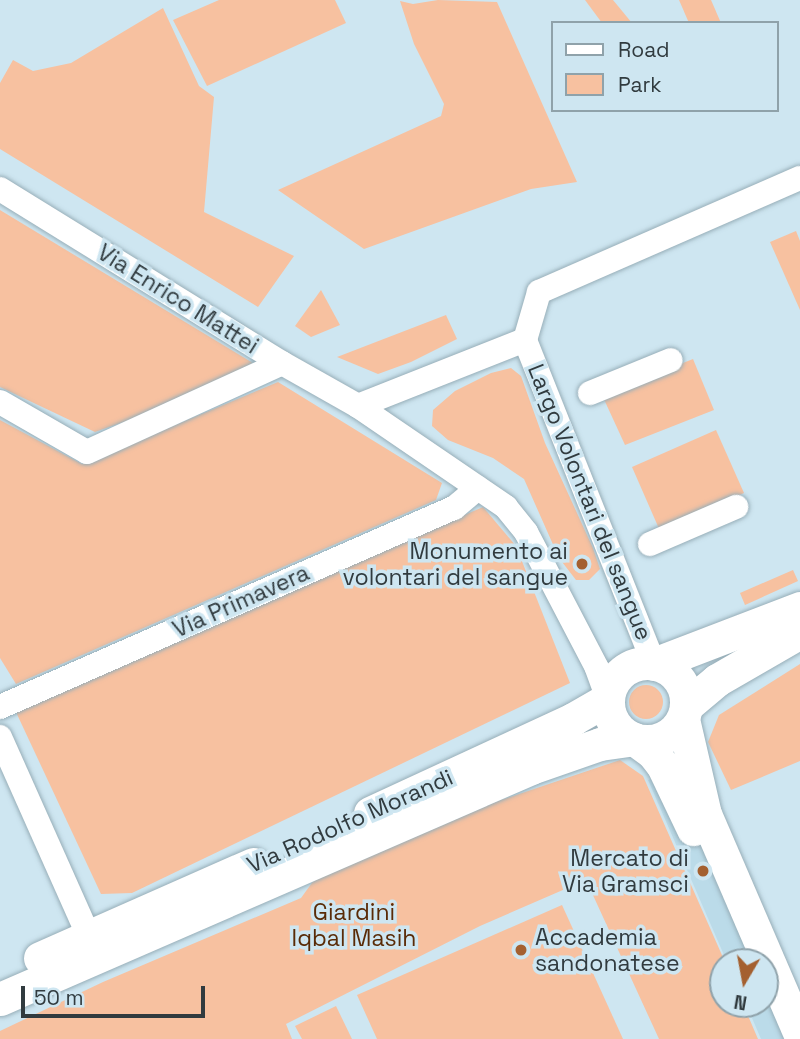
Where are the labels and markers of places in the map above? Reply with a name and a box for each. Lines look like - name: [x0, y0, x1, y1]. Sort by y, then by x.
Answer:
- place label: Monumento ai volontari del sangue: [342, 537, 568, 591]
- marker: Monumento ai volontari del sangue: [574, 556, 590, 572]
- place label: Mercato di Via Gramsci: [562, 844, 689, 898]
- marker: Mercato di Via Gramsci: [695, 863, 711, 879]
- place label: Accademia sandonatese: [535, 923, 679, 977]
- marker: Accademia sandonatese: [513, 942, 529, 958]

